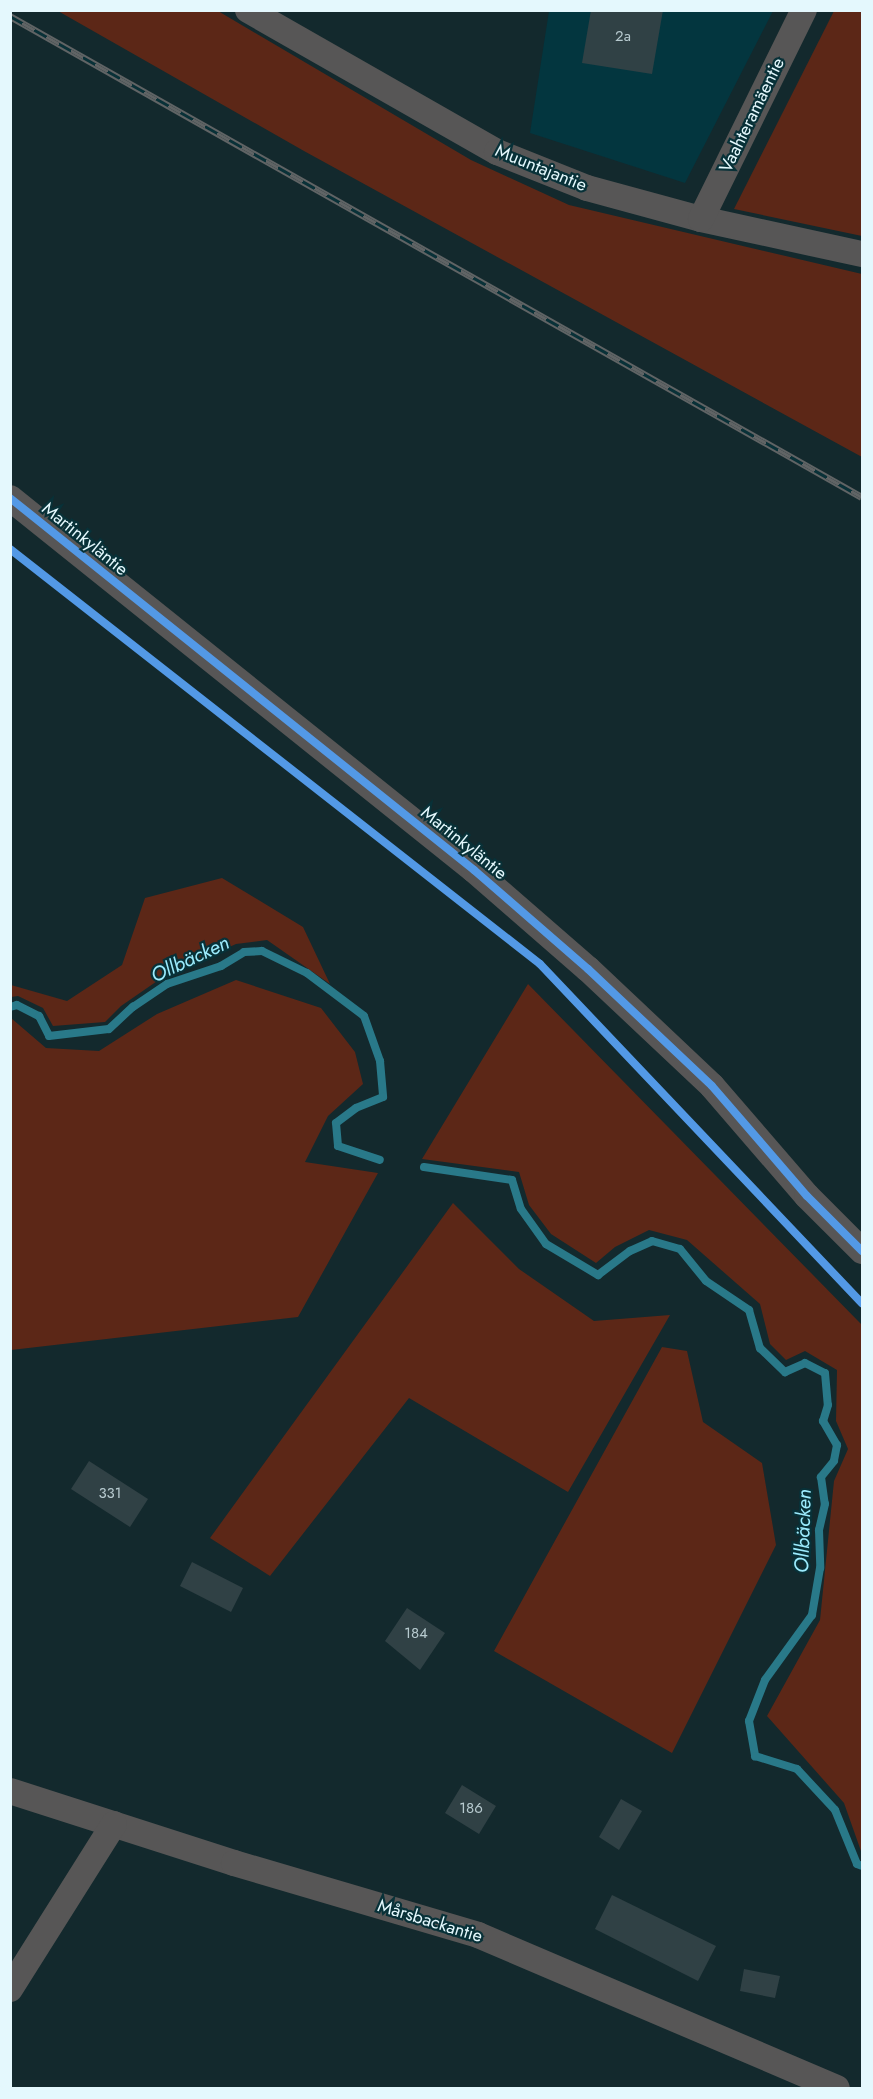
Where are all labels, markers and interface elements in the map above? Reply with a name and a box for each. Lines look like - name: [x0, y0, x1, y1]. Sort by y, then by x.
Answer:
- house number: 2a: [615, 28, 631, 46]
- street label: Vaahteramäentie: [715, 54, 789, 176]
- street label: Muuntajantie: [492, 140, 590, 196]
- street label: Martinkyläntie: [38, 498, 132, 580]
- street label: Martinkyläntie: [417, 802, 511, 884]
- water label: Ollbäcken: [147, 930, 233, 988]
- house number: 331: [98, 1485, 122, 1503]
- water label: Ollbäcken: [790, 1489, 816, 1573]
- house number: 184: [404, 1625, 428, 1643]
- house number: 186: [459, 1800, 483, 1818]
- street label: Mårsbackantie: [375, 1895, 485, 1947]

